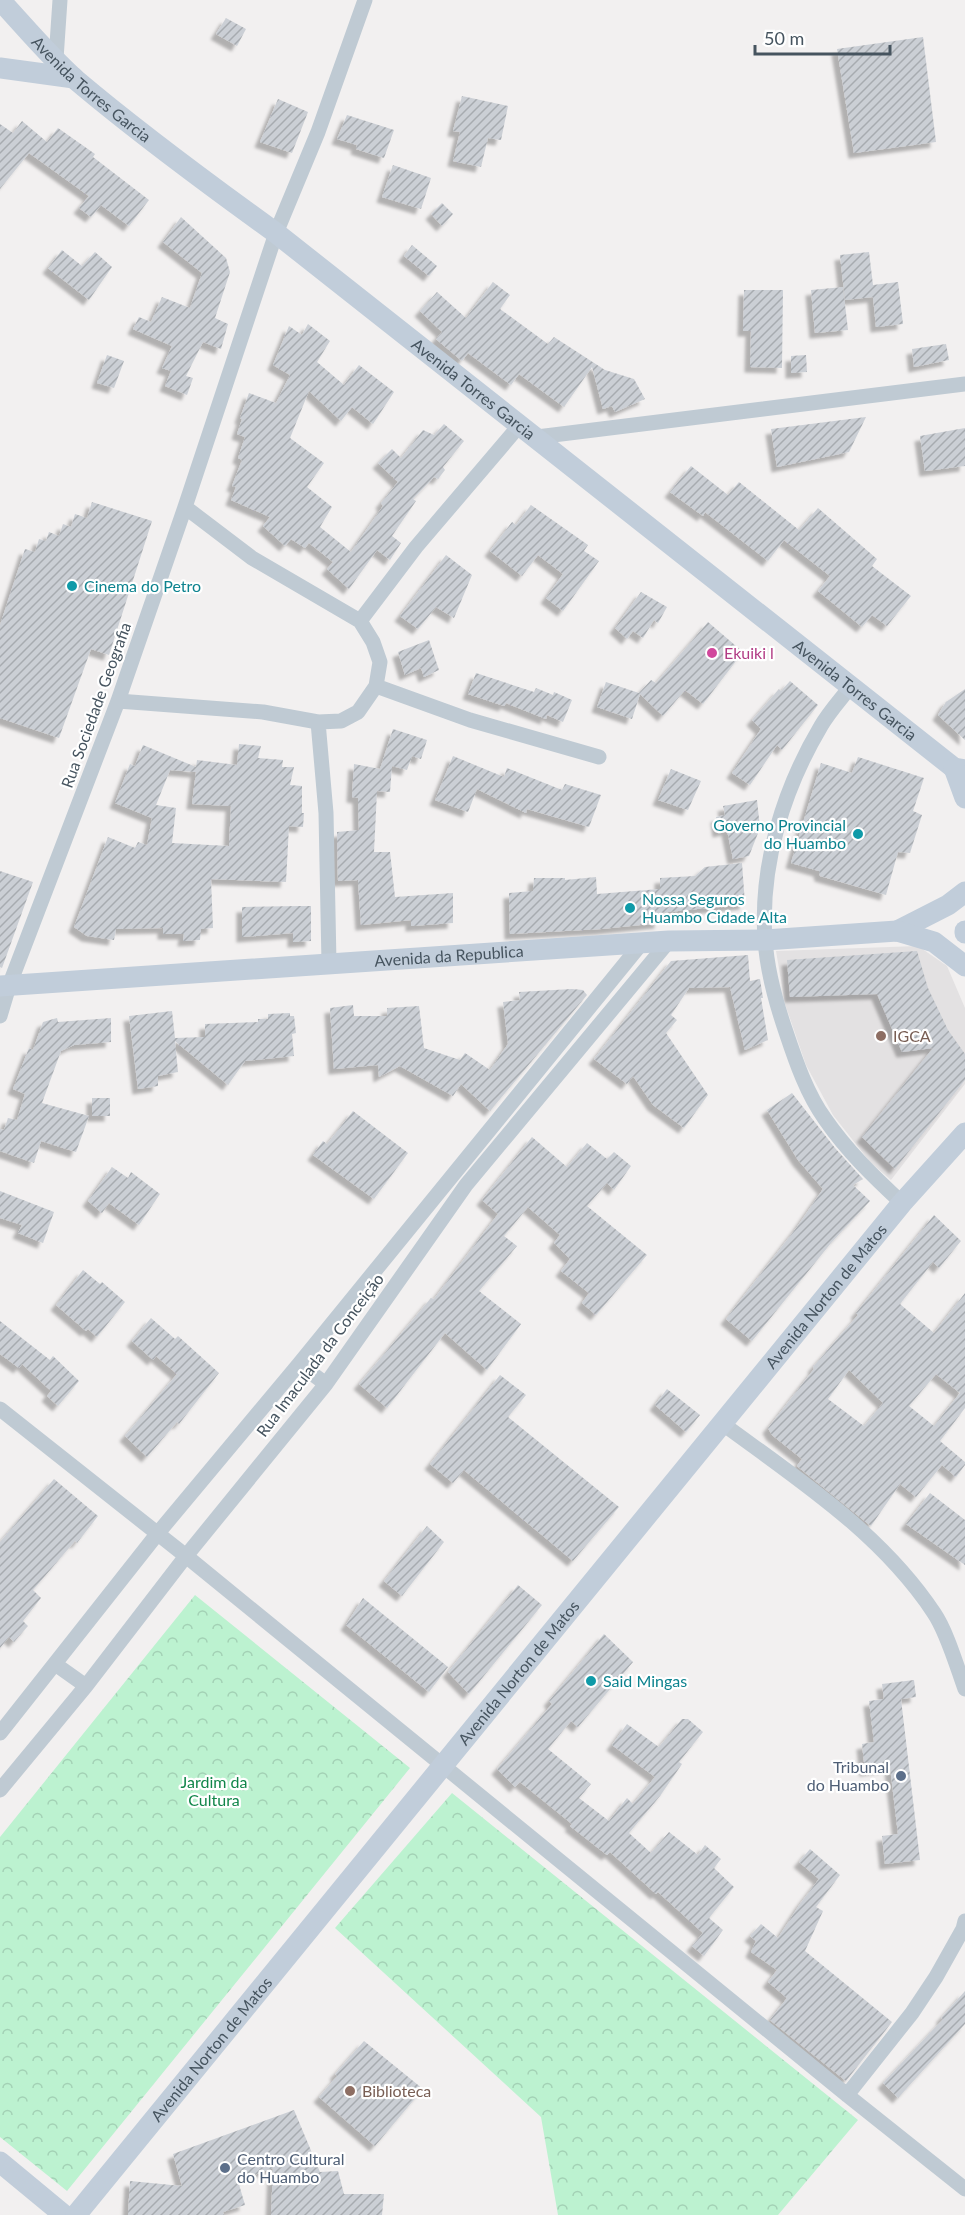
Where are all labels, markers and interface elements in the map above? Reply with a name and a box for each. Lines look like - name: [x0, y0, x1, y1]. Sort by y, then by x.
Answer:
- scale bar: [755, 18, 890, 56]
- text: 50 m: [764, 27, 804, 49]
- street label: Avenida Torres Garcia: [28, 32, 155, 146]
- street label: Avenida Torres Garcia: [408, 334, 539, 443]
- place label: Cinema do Petro: [84, 576, 201, 595]
- marker: Cinema do Petro: [65, 579, 79, 593]
- street label: Rua Sociedade Geografia: [57, 619, 134, 790]
- street label: Avenida Torres Garcia: [790, 635, 921, 744]
- place label: Ekuiki l: [724, 643, 774, 662]
- marker: Ekuiki l: [705, 646, 719, 660]
- place label: Governo Provincial do Huambo: [713, 815, 846, 852]
- marker: Governo Provincial do Huambo: [851, 827, 865, 841]
- place label: Nossa Seguros Huambo Cidade Alta: [642, 889, 787, 926]
- marker: Nossa Seguros Huambo Cidade Alta: [623, 901, 637, 915]
- street label: Avenida da Republica: [374, 941, 524, 970]
- place label: IGCA: [893, 1026, 931, 1045]
- marker: IGCA: [874, 1029, 888, 1043]
- street label: Avenida Norton de Matos: [761, 1220, 890, 1372]
- street label: Rua Imaculada da Conceição: [252, 1269, 387, 1440]
- street label: Avenida Norton de Matos: [454, 1596, 583, 1748]
- place label: Said Mingas: [603, 1671, 687, 1690]
- marker: Said Mingas: [584, 1674, 598, 1688]
- place label: Tribunal do Huambo: [807, 1757, 889, 1794]
- marker: Tribunal do Huambo: [894, 1769, 908, 1783]
- park label: Jardim da Cultura: [181, 1772, 247, 1809]
- street label: Avenida Norton de Matos: [146, 1973, 276, 2125]
- place label: Biblioteca: [362, 2081, 431, 2100]
- marker: Biblioteca: [343, 2084, 357, 2098]
- place label: Centro Cultural do Huambo: [237, 2149, 345, 2186]
- marker: Centro Cultural do Huambo: [218, 2161, 232, 2175]

